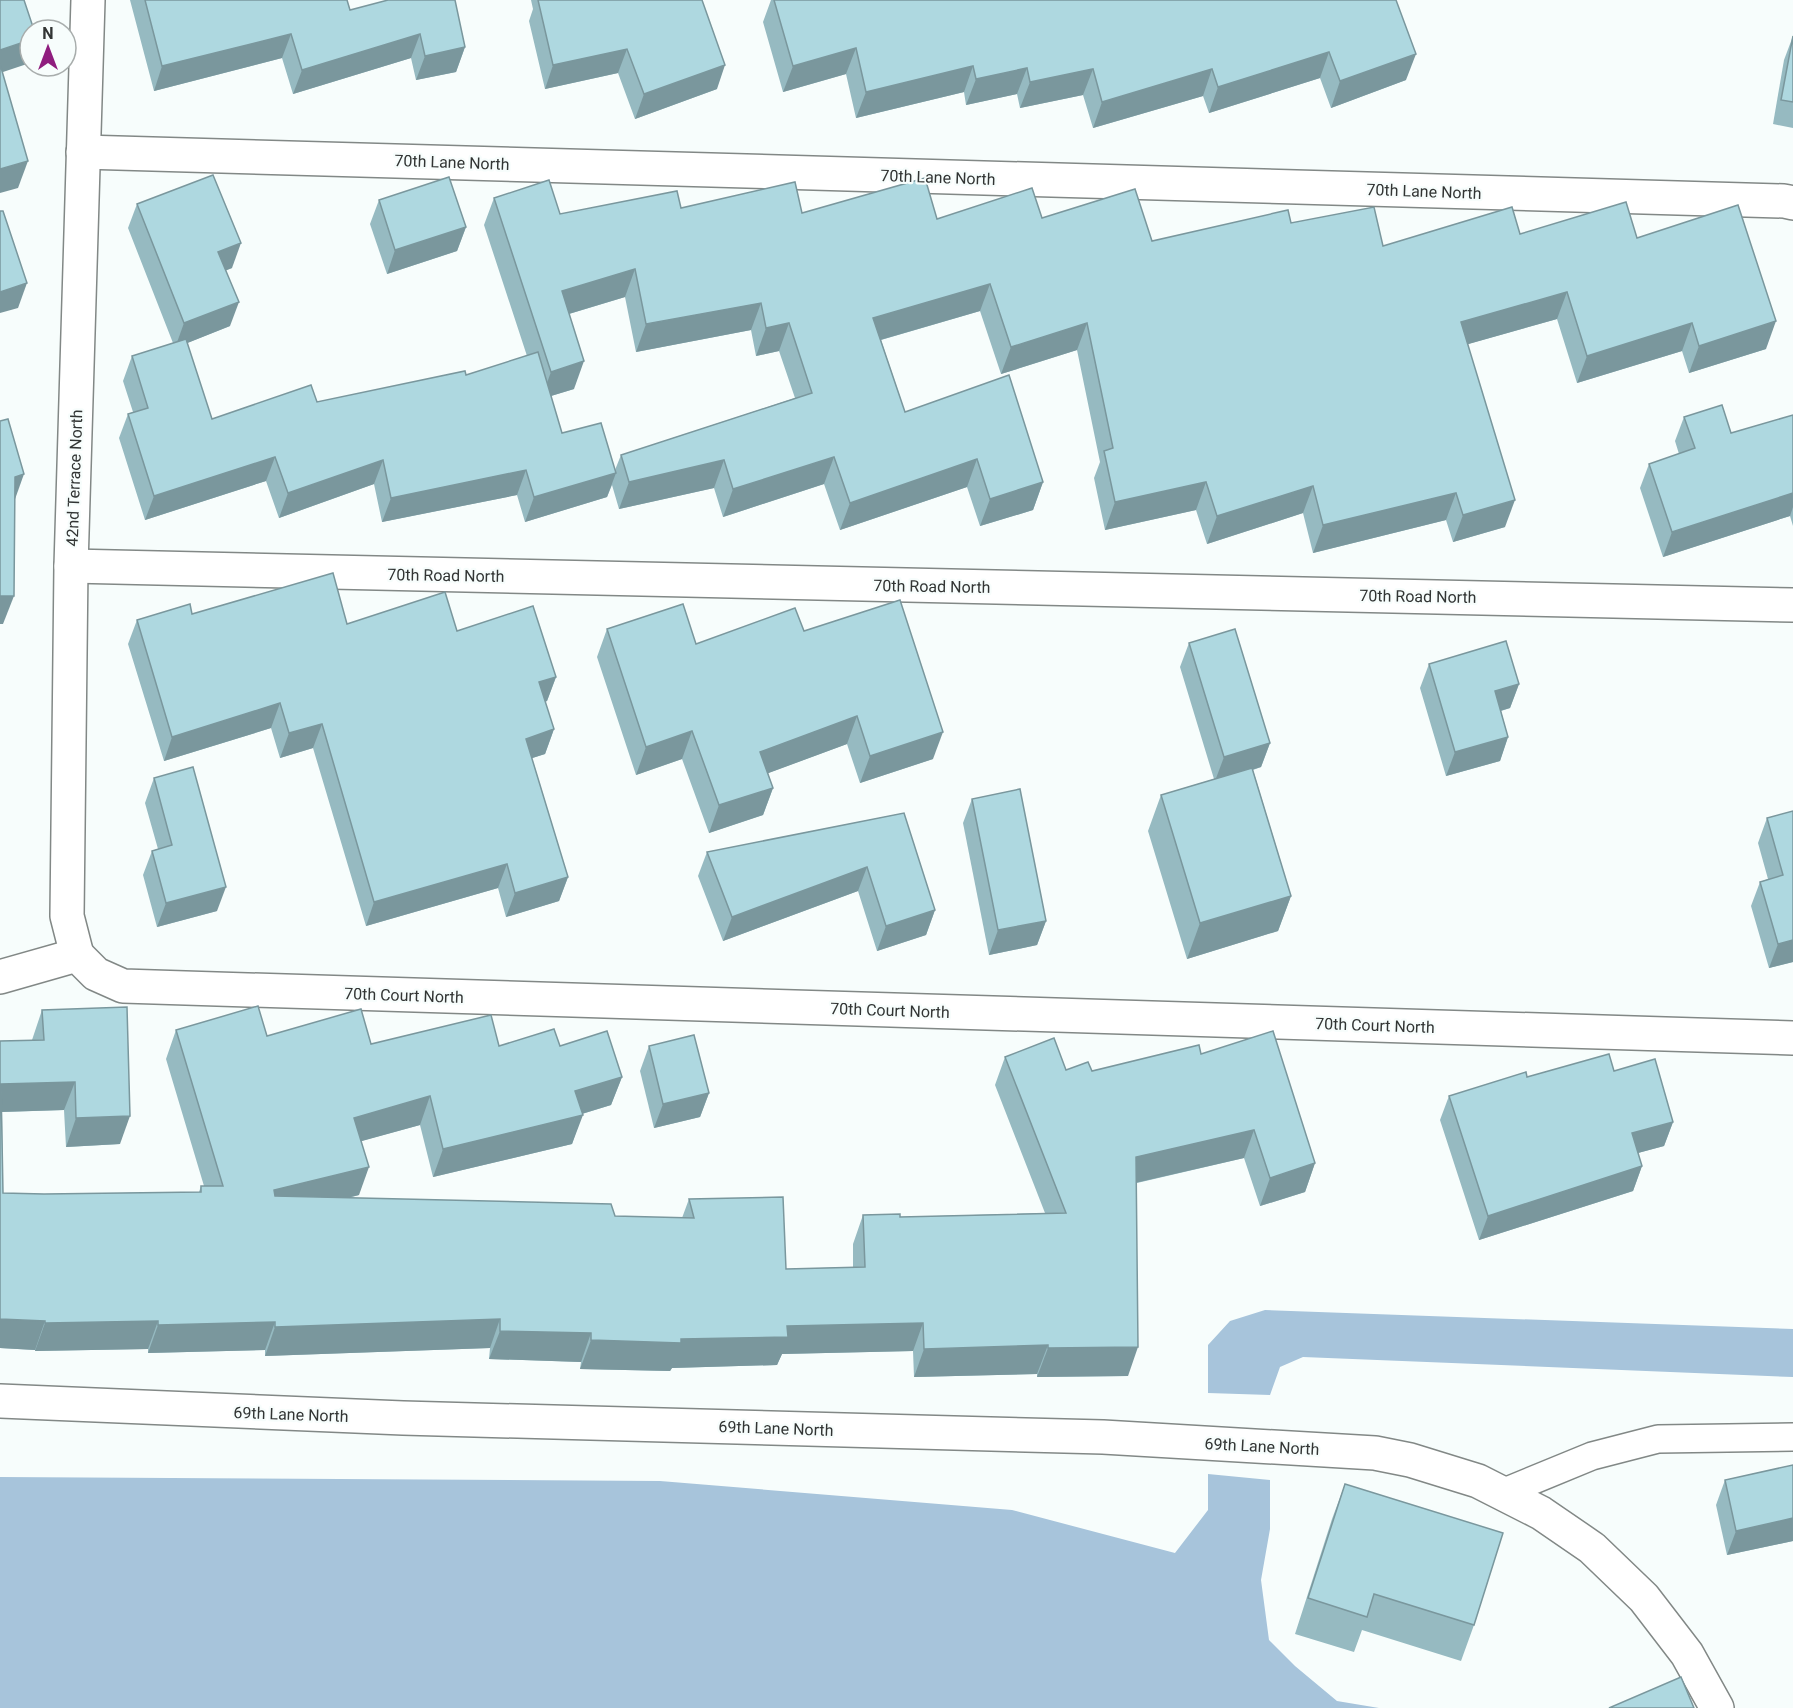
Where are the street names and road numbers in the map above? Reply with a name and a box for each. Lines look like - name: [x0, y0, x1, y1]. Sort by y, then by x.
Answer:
- street label: 70th Lane North: [394, 151, 510, 174]
- street label: 70th Lane North: [880, 166, 996, 189]
- street label: 70th Lane North: [1366, 180, 1482, 203]
- street label: 42nd Terrace North: [63, 409, 86, 547]
- street label: 70th Road North: [387, 565, 505, 586]
- street label: 70th Road North: [873, 576, 991, 597]
- street label: 70th Road North: [1359, 586, 1477, 607]
- street label: 70th Court North: [344, 984, 464, 1007]
- street label: 70th Court North: [830, 999, 950, 1022]
- street label: 70th Court North: [1315, 1014, 1435, 1037]
- street label: 69th Lane North: [233, 1403, 349, 1426]
- street label: 69th Lane North: [718, 1417, 834, 1440]
- street label: 69th Lane North: [1204, 1434, 1320, 1459]

